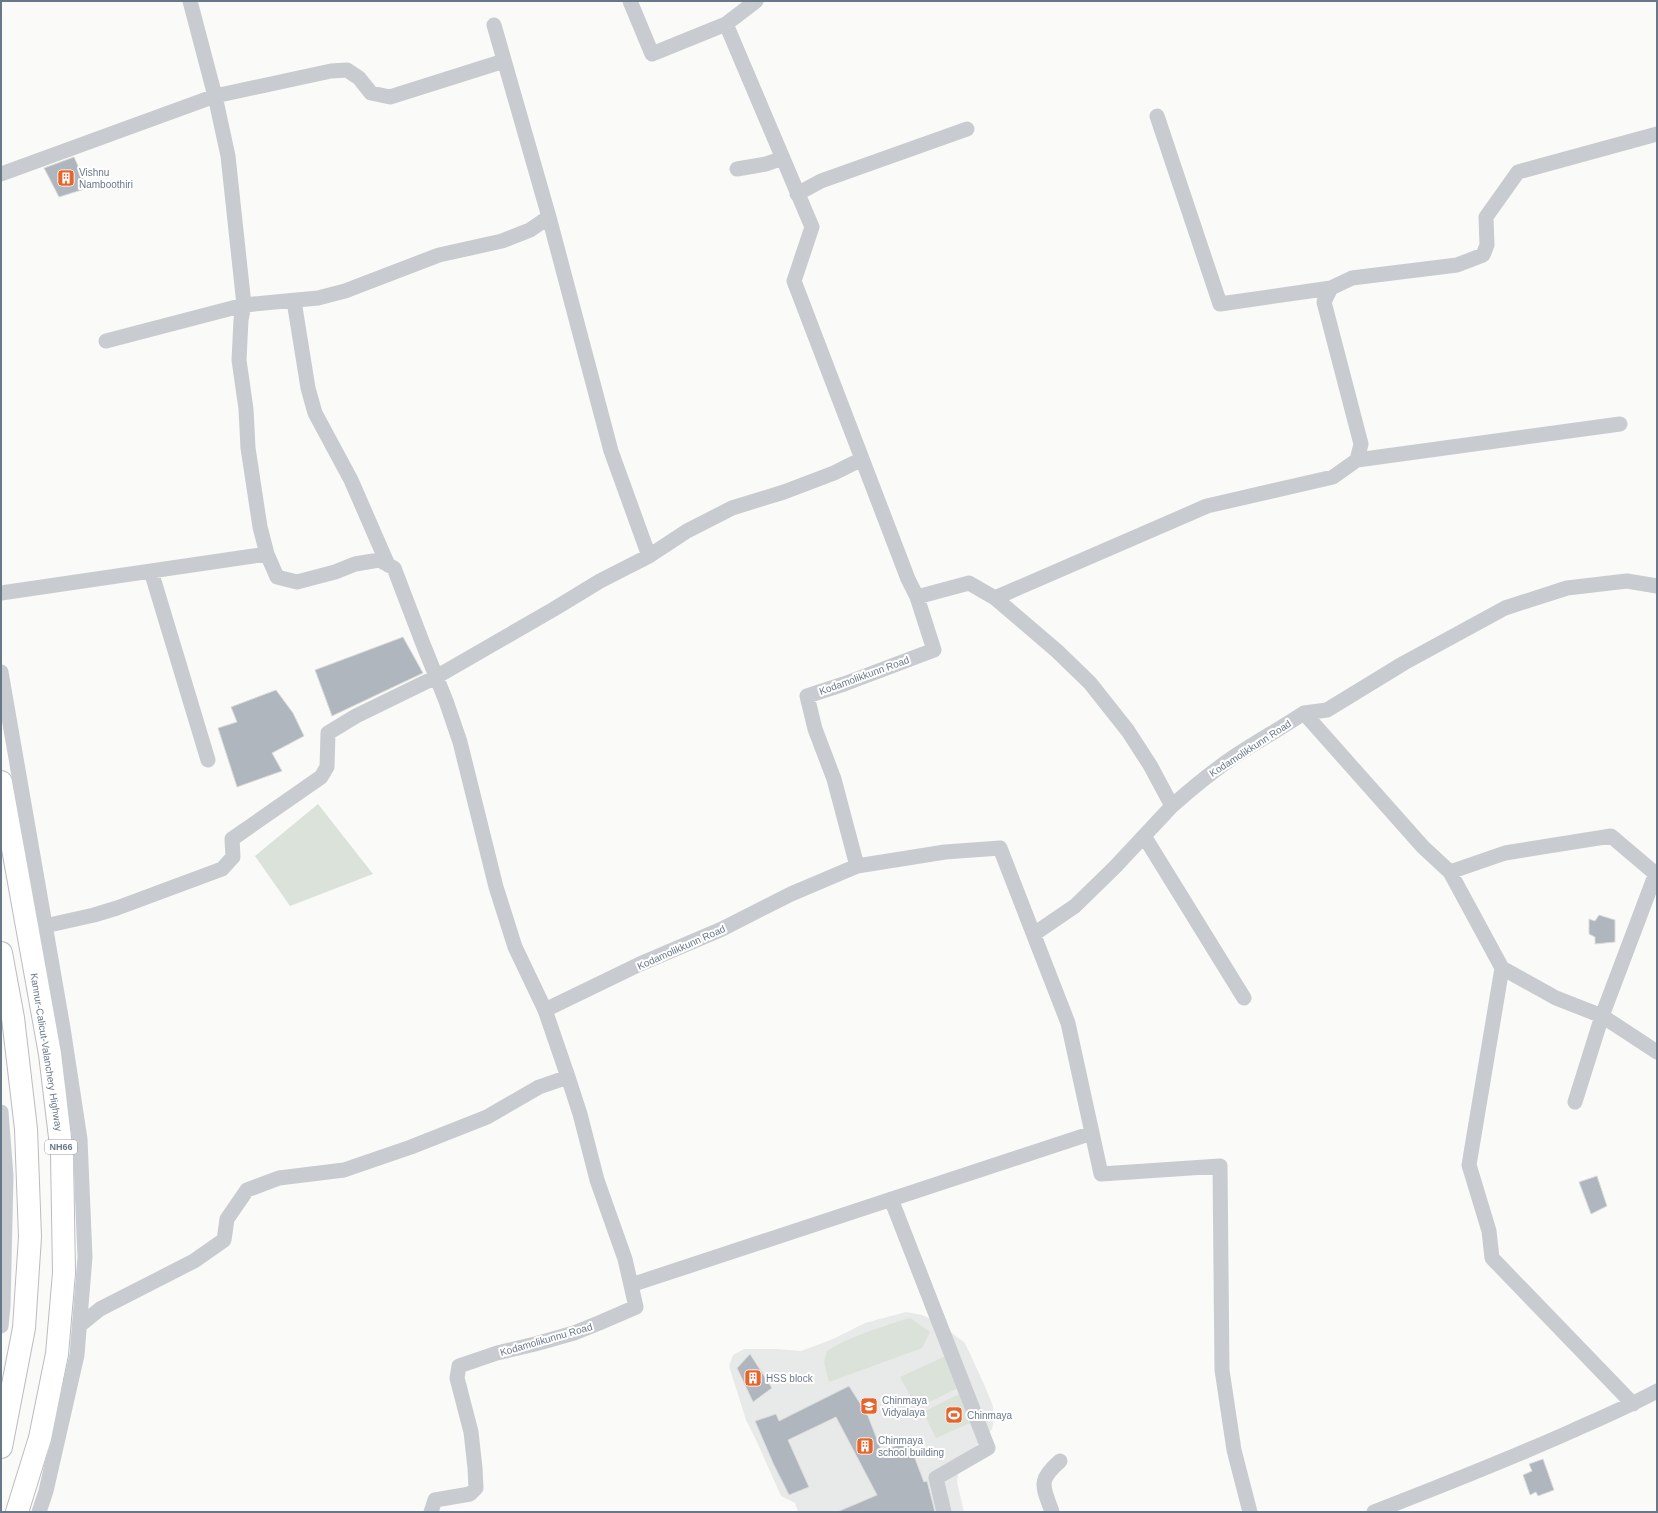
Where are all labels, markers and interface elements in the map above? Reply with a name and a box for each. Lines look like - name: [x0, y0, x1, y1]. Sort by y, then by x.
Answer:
- place label: Vishnu Namboothiri: [79, 167, 133, 190]
- building icon: Vishnu Namboothiri: [56, 168, 76, 188]
- street label: Kodamolikkunn Road: [818, 654, 911, 697]
- street label: Kodamolikkunn Road: [1207, 718, 1293, 779]
- street label: Kodamolikkunn Road: [636, 923, 727, 972]
- street label: Kannur-Calicut-Valanchery Highway: [29, 972, 64, 1132]
- road number: NH66: [45, 1140, 77, 1154]
- street label: Kodamolikunnu Road: [499, 1321, 594, 1358]
- building icon: HSS block: [743, 1368, 763, 1388]
- place label: HSS block: [766, 1373, 814, 1384]
- place label: Chinmaya Vidyalaya: [882, 1395, 927, 1418]
- school or university icon: Chinmaya Vidyalaya: [859, 1396, 879, 1416]
- sports icon: Chinmaya: [944, 1405, 964, 1425]
- place label: Chinmaya: [967, 1410, 1012, 1421]
- place label: Chinmaya school building: [878, 1435, 944, 1458]
- building icon: Chinmaya school building: [855, 1436, 875, 1456]

